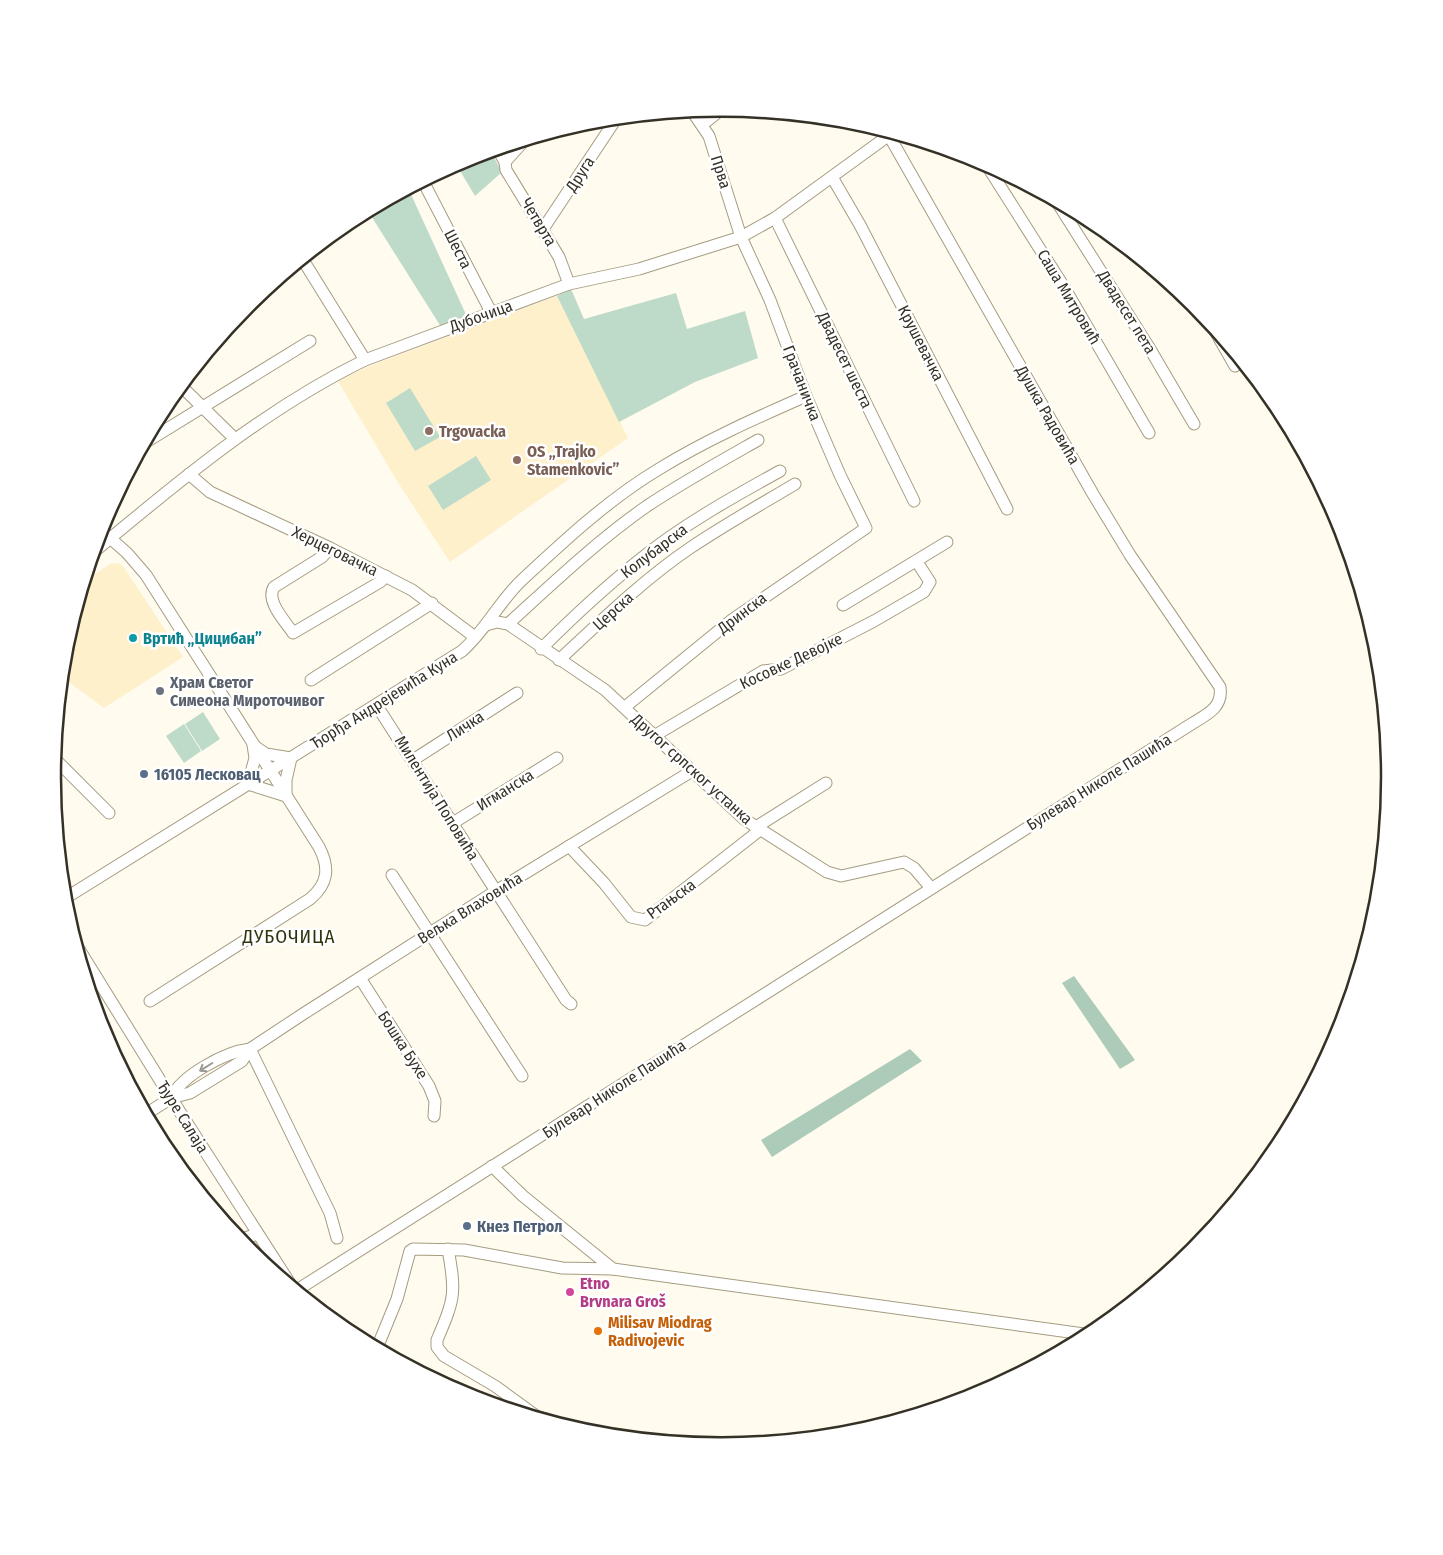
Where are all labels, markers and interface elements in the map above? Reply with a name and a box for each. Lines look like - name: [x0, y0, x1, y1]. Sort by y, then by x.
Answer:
- street label: Друга: [561, 153, 598, 196]
- street label: Прва: [707, 153, 735, 191]
- street label: Четврта: [517, 194, 561, 250]
- street label: Шеста: [440, 226, 476, 272]
- street label: Саша Митровић: [1033, 246, 1105, 348]
- street label: Двадесет пета: [1093, 266, 1160, 357]
- street label: Дубочица: [446, 296, 515, 336]
- street label: Крушевачка: [894, 302, 948, 384]
- street label: Двадесет шеста: [813, 308, 877, 411]
- street label: Грачаничка: [779, 343, 825, 424]
- street label: Душка Радовића: [1011, 361, 1084, 468]
- place label: Trgovacka: [439, 422, 506, 441]
- marker: Trgovacka: [423, 425, 435, 437]
- place label: OS „Trajko Stamenkovic”: [527, 442, 619, 479]
- marker: OS „Trajko Stamenkovic”: [511, 454, 523, 466]
- street label: Колубарска: [617, 520, 691, 582]
- street label: Херцеговачка: [289, 522, 381, 580]
- street label: Церска: [589, 588, 637, 634]
- street label: Дринска: [713, 588, 770, 638]
- place label: Вртић „Цицибан”: [143, 629, 262, 648]
- street label: Косовке Девојке: [737, 629, 846, 693]
- marker: Вртић „Цицибан”: [127, 632, 139, 644]
- street label: Ђорђа Андрејевића Куна: [307, 647, 461, 753]
- place label: Храм Светог Симеона Мироточивог: [169, 673, 325, 710]
- marker: Храм Светог Симеона Мироточивог: [154, 685, 166, 697]
- street label: Личка: [443, 707, 488, 745]
- street label: Другог српског устанка: [627, 709, 757, 828]
- street label: Булевар Николе Пашића: [1023, 730, 1175, 834]
- street label: Милентија Поповића: [391, 732, 483, 864]
- place label: 16105 Лесковац: [154, 765, 261, 784]
- street label: Игманска: [473, 765, 537, 815]
- marker: 16105 Лесковац: [138, 768, 150, 780]
- street label: Вељка Влаховића: [414, 868, 526, 948]
- street label: Ртањска: [643, 875, 699, 923]
- district label: ДУБОЧИЦА: [241, 925, 336, 948]
- street label: Бошка Бухе: [374, 1007, 432, 1083]
- street label: Булевар Николе Пашића: [539, 1035, 689, 1142]
- one-way arrow: [200, 1063, 214, 1073]
- street label: Ђуре Салаја: [153, 1078, 213, 1157]
- place label: Кнез Петрол: [477, 1217, 562, 1236]
- marker: Кнез Петрол: [461, 1220, 473, 1232]
- place label: Etno Brvnara Groš: [580, 1274, 666, 1311]
- marker: Etno Brvnara Groš: [564, 1286, 576, 1298]
- place label: Milisav Miodrag Radivojevic: [608, 1313, 712, 1350]
- marker: Milisav Miodrag Radivojevic: [592, 1325, 604, 1337]

